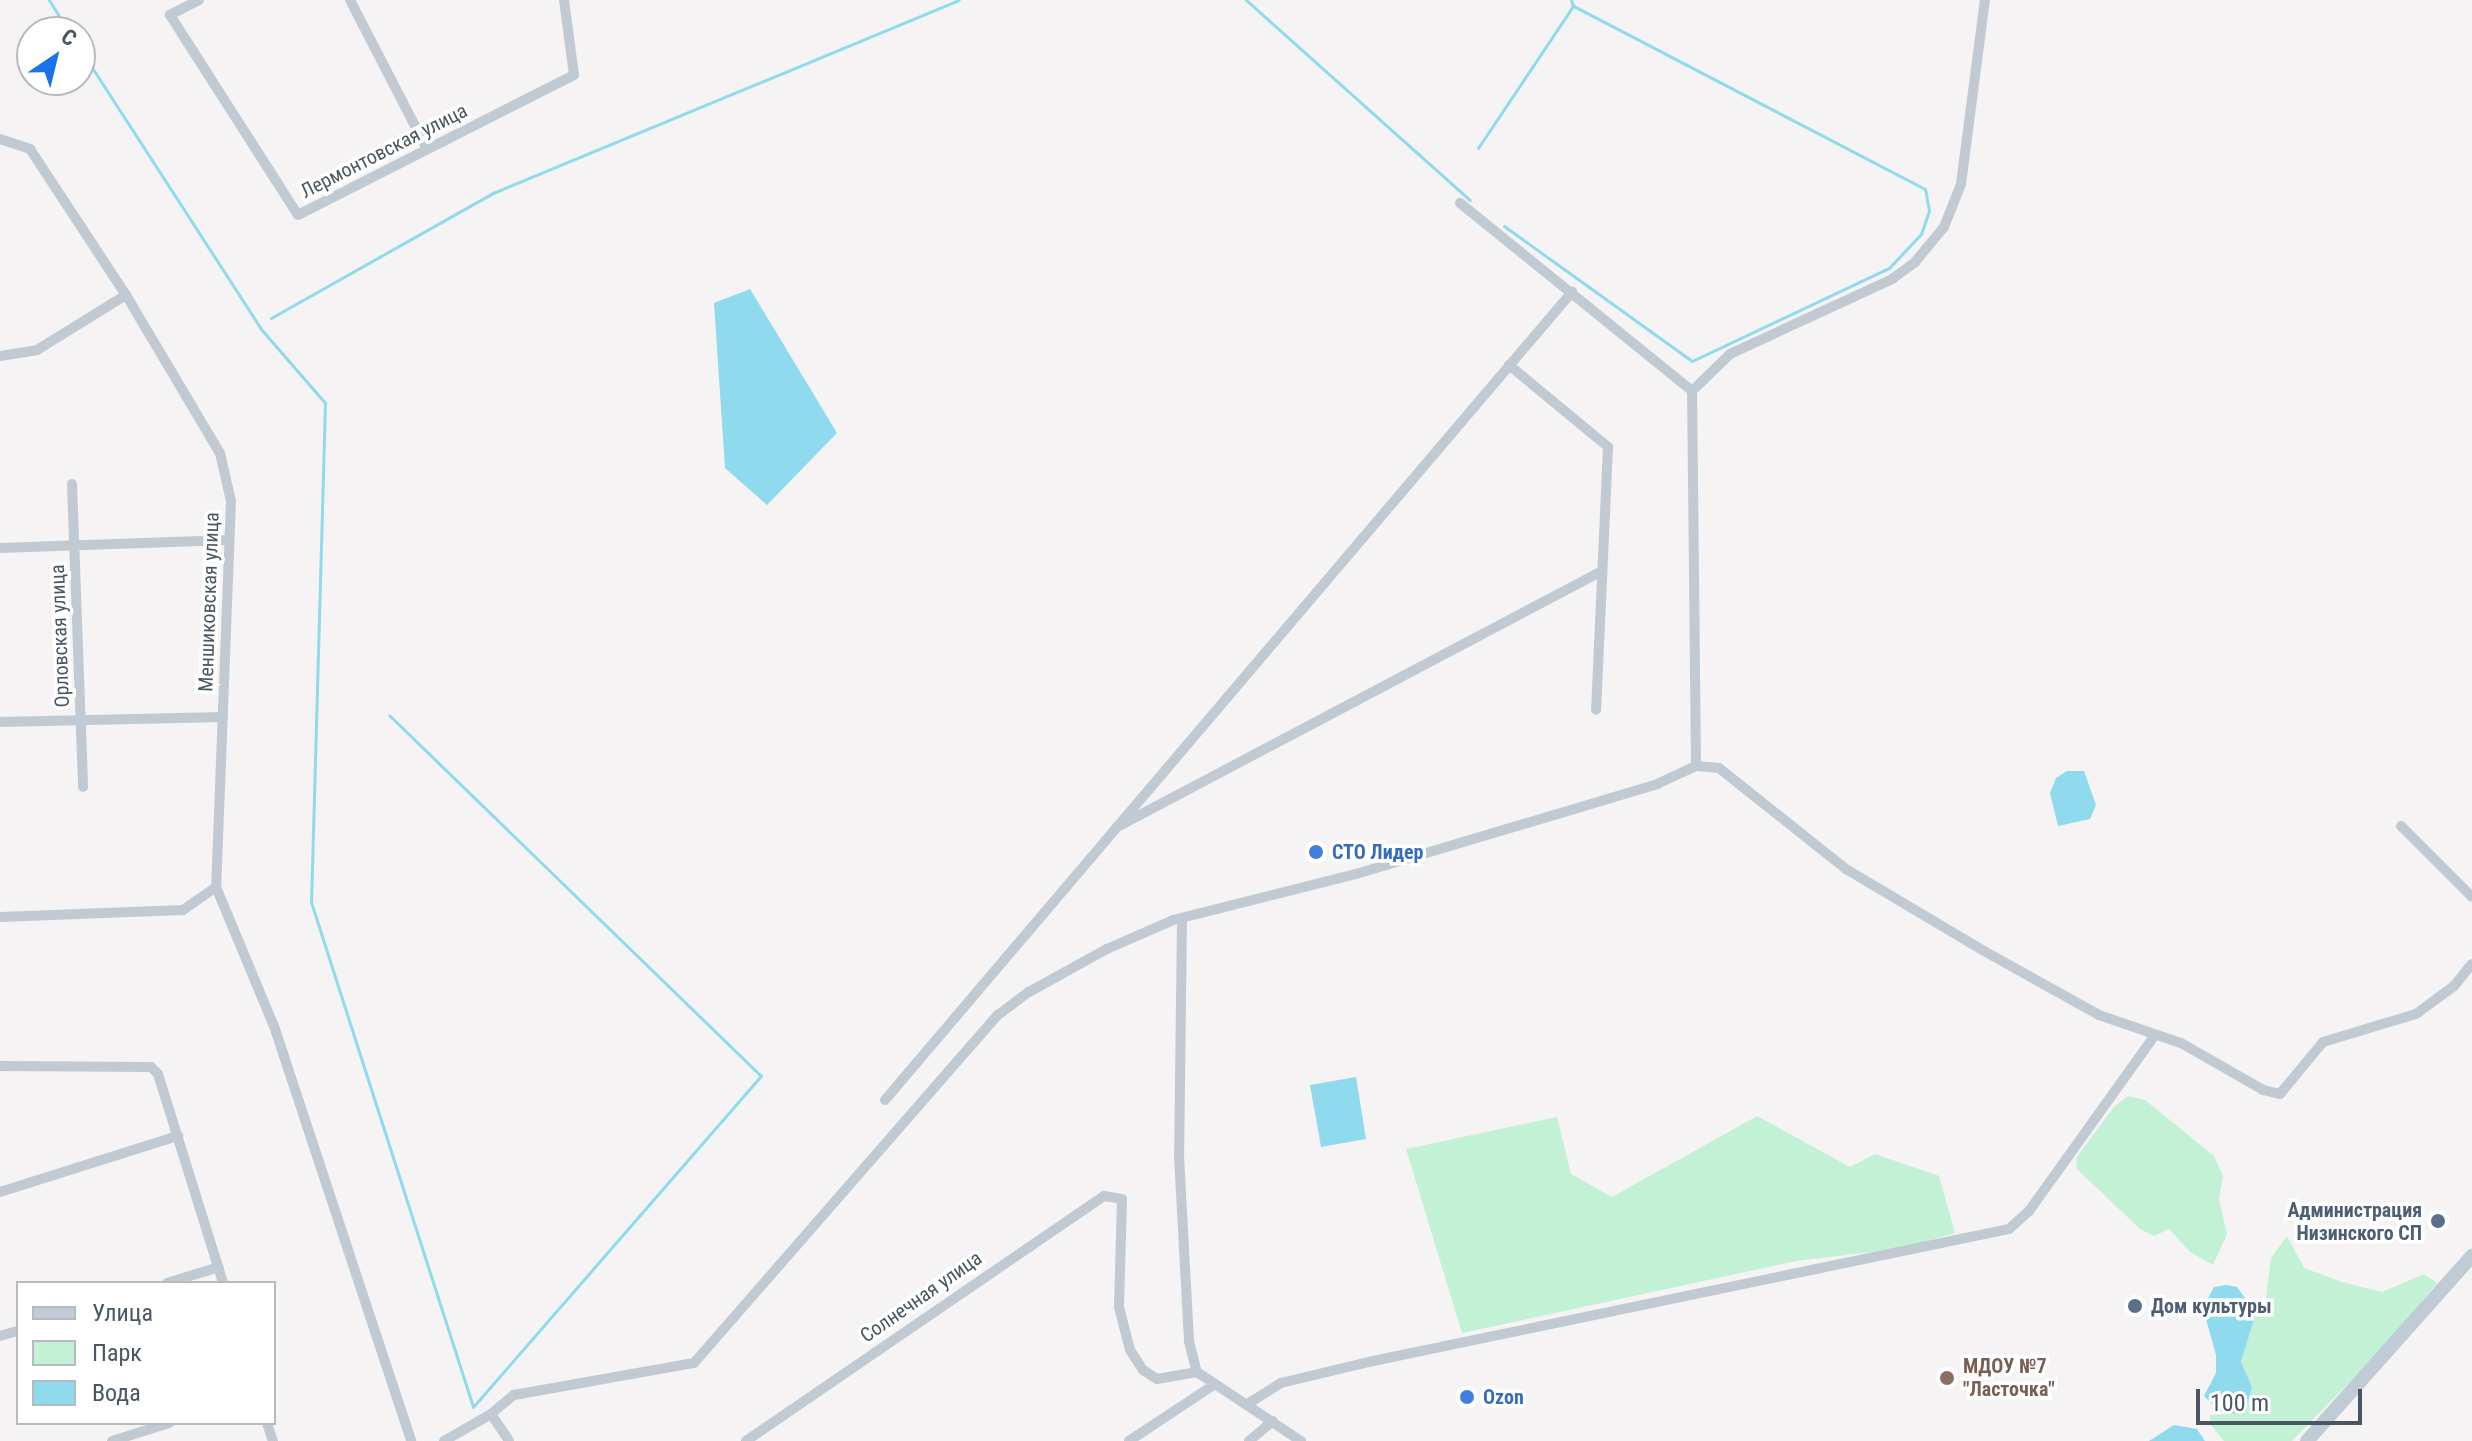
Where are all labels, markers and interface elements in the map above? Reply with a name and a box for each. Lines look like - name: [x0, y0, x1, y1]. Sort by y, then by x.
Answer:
- north arrow: [16, 16, 96, 96]
- text: С: [57, 24, 81, 51]
- street label: Лермонтовская улица: [297, 99, 471, 203]
- street label: Меншиковская улица: [194, 512, 224, 692]
- street label: Орловская улица: [46, 564, 74, 708]
- place label: СТО Лидер: [1332, 840, 1423, 864]
- marker: СТО Лидер: [1307, 843, 1325, 861]
- place label: Администрация Низинского СП: [2287, 1198, 2422, 1245]
- marker: Администрация Низинского СП: [2429, 1212, 2447, 1230]
- street label: Солнечная улица: [856, 1246, 986, 1348]
- legend: [16, 1281, 276, 1425]
- place label: Дом культуры: [2151, 1294, 2272, 1318]
- marker: Дом культуры: [2126, 1297, 2144, 1315]
- text: Улица: [92, 1299, 153, 1327]
- text: Парк: [92, 1339, 142, 1367]
- place label: МДОУ №7 "Ласточка": [1963, 1354, 2055, 1401]
- marker: МДОУ №7 "Ласточка": [1938, 1369, 1956, 1387]
- scale bar: [2200, 1373, 2366, 1423]
- text: Вода: [92, 1379, 141, 1407]
- place label: Ozon: [1483, 1385, 1524, 1409]
- marker: Ozon: [1458, 1388, 1476, 1406]
- text: 100 m: [2210, 1389, 2269, 1417]

